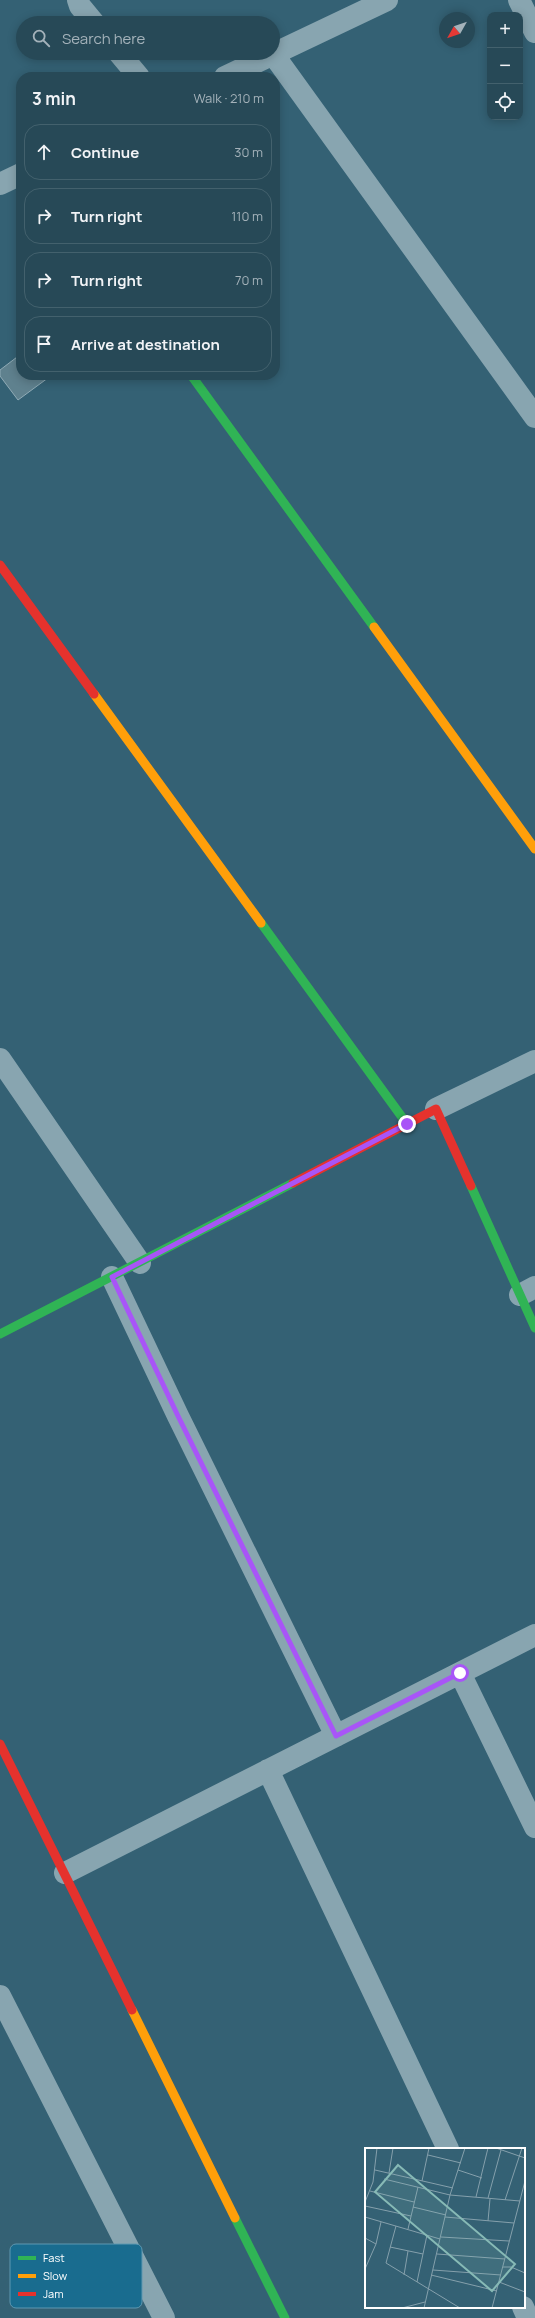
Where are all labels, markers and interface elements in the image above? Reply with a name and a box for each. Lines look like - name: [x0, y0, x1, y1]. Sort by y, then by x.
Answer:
- north arrow: [439, 12, 475, 48]
- map controls: [487, 12, 523, 120]
- button: +: [487, 12, 523, 48]
- search box: [16, 16, 280, 60]
- icon: search: [30, 27, 52, 49]
- text: Search here: [62, 28, 145, 49]
- button: −: [487, 48, 523, 84]
- button: locate: [487, 84, 523, 120]
- text: 3 min: [32, 87, 76, 110]
- text: Walk · 210 m: [194, 89, 264, 107]
- icon: ahead: [33, 141, 55, 163]
- text: Continue: [71, 142, 139, 163]
- text: 30 m: [234, 143, 263, 161]
- icon: right: [33, 205, 55, 227]
- text: Turn right: [71, 206, 142, 227]
- text: 110 m: [231, 207, 263, 225]
- icon: right: [33, 269, 55, 291]
- text: Turn right: [71, 270, 142, 291]
- text: 70 m: [235, 271, 263, 289]
- icon: arrive: [33, 333, 55, 355]
- text: Arrive at destination: [71, 334, 220, 355]
- route end: [398, 1115, 416, 1133]
- route start: [451, 1664, 469, 1682]
- inset map: [365, 2148, 525, 2308]
- legend: [10, 2244, 142, 2308]
- text: Fast: [43, 2250, 65, 2265]
- text: Slow: [43, 2268, 68, 2283]
- text: Jam: [43, 2286, 64, 2301]

